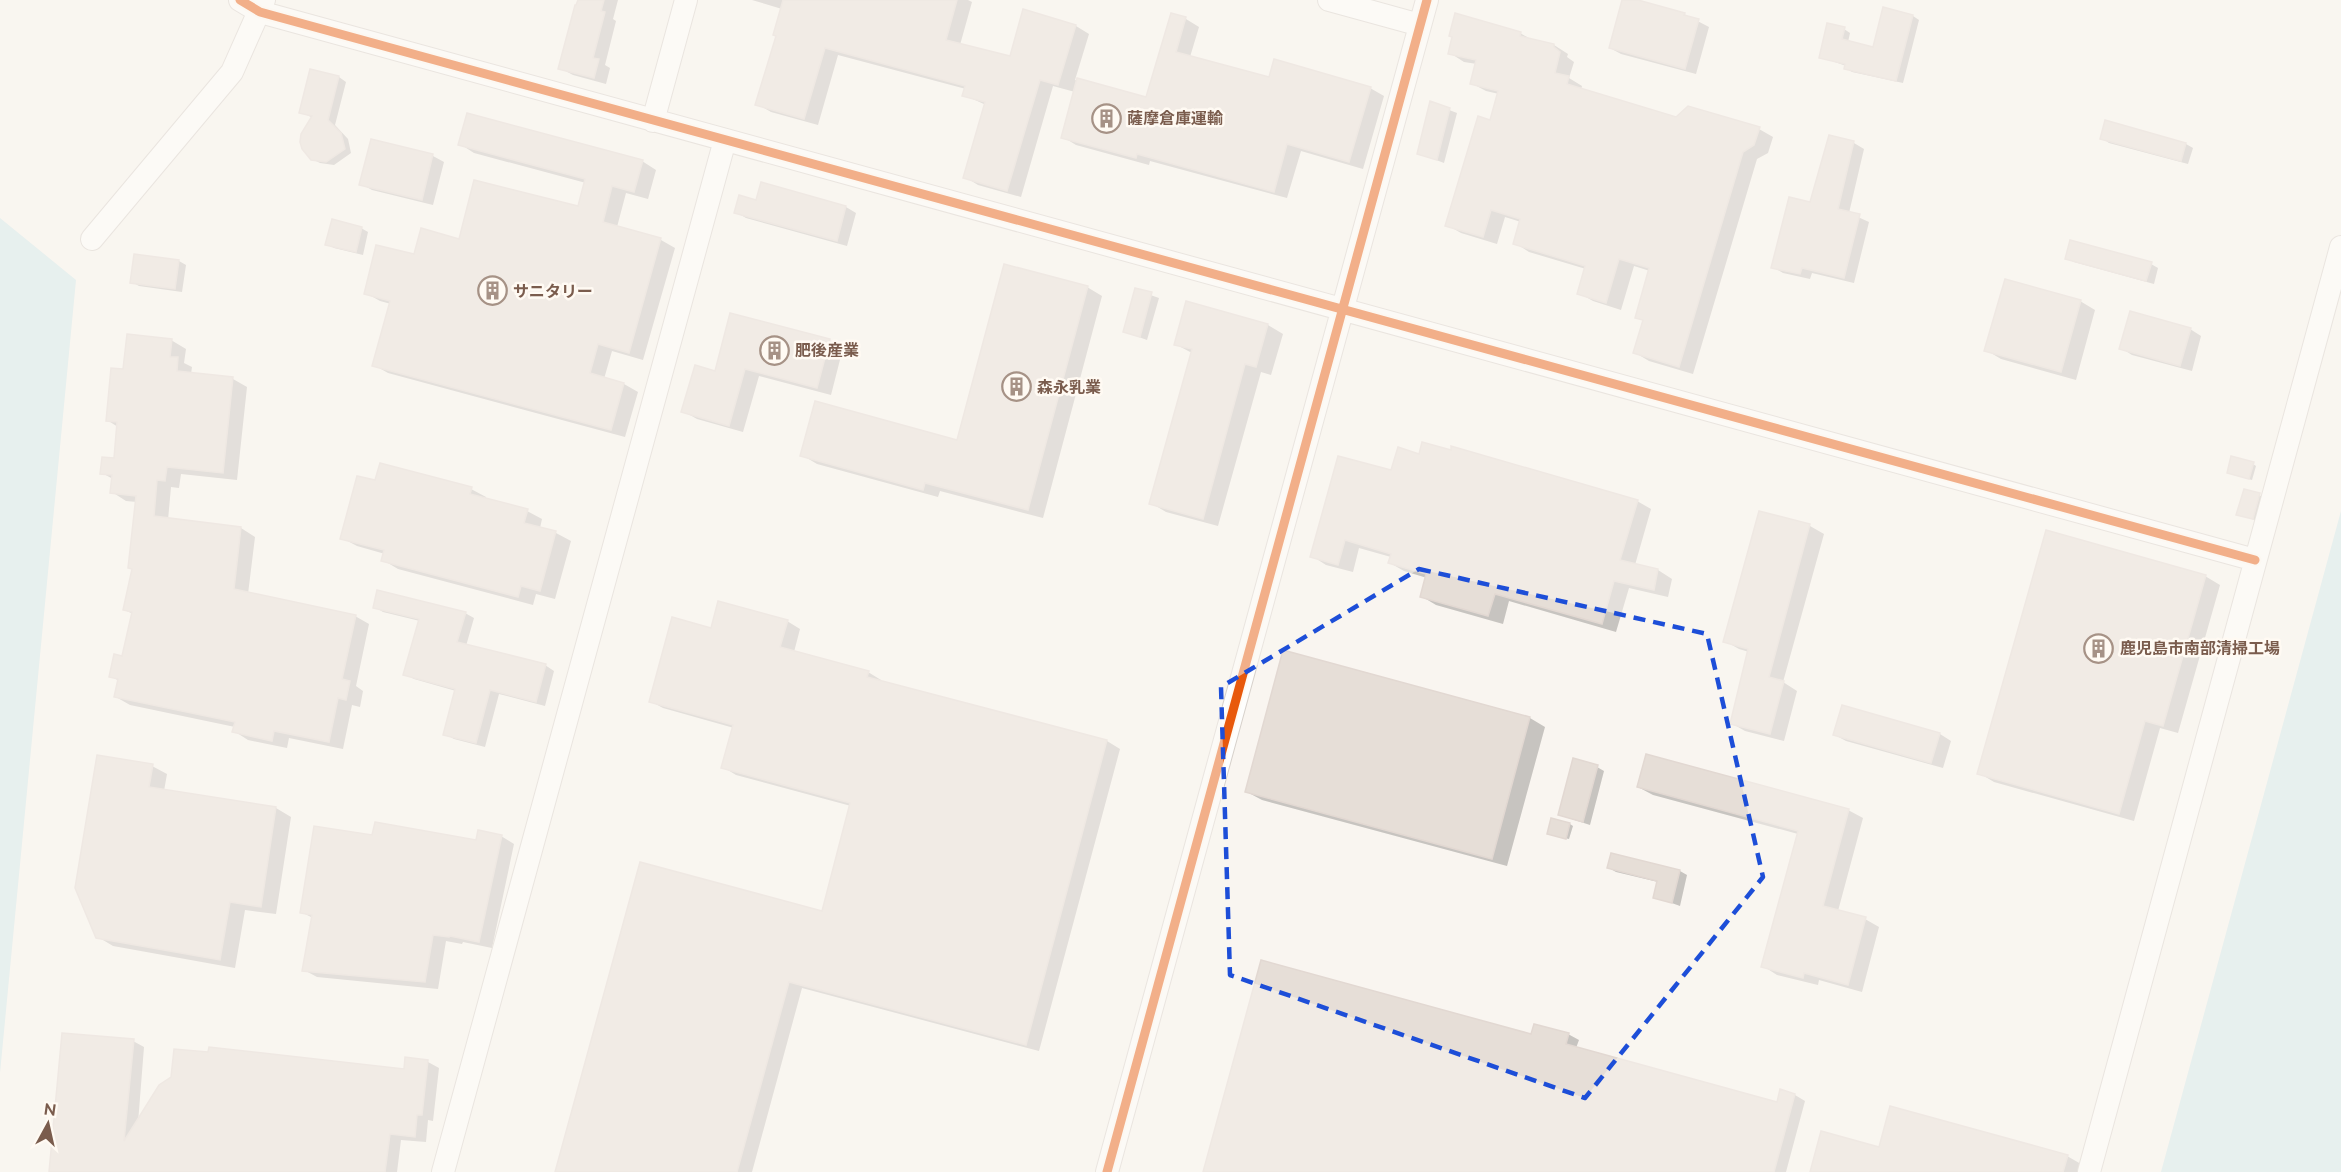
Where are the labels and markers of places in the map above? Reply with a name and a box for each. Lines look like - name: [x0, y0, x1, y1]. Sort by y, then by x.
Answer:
- building icon: 薩摩倉庫運輸: [1090, 102, 1122, 134]
- place label: 薩摩倉庫運輸: [1127, 109, 1223, 128]
- building icon: サニタリー: [476, 275, 508, 307]
- place label: サニタリー: [513, 282, 593, 301]
- building icon: 肥後産業: [758, 334, 790, 366]
- place label: 肥後産業: [795, 341, 859, 360]
- building icon: 森永乳業: [1000, 371, 1032, 403]
- place label: 森永乳業: [1037, 378, 1101, 397]
- building icon: 鹿児島市南部清掃工場: [2083, 632, 2115, 664]
- place label: 鹿児島市南部清掃工場: [2120, 639, 2280, 658]

